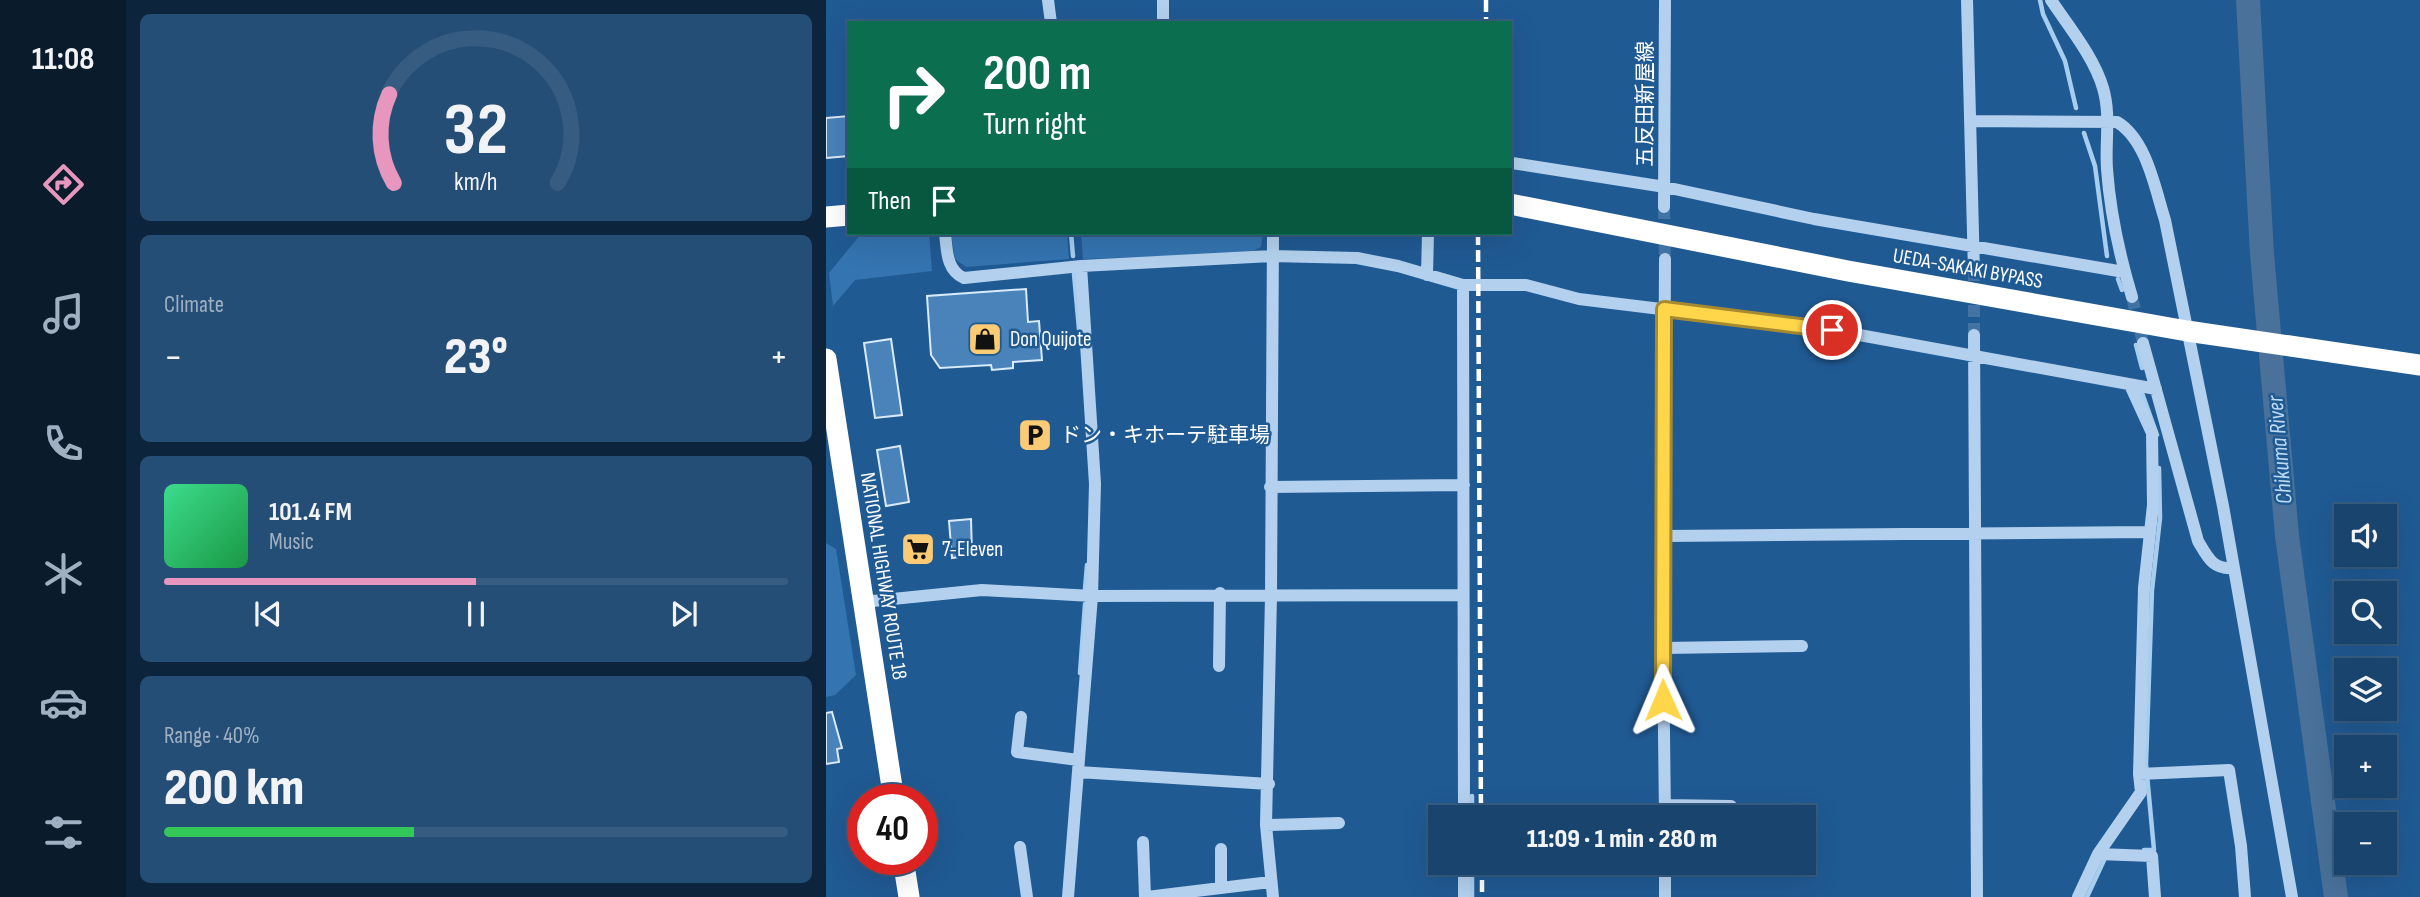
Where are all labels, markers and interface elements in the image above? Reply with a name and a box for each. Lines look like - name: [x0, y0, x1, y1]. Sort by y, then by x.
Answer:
- text: 11:08: [32, 40, 94, 79]
- street label: 五反田新屋線: [1633, 41, 1658, 167]
- text: 200 m: [983, 45, 1091, 104]
- icon: right: [868, 49, 959, 140]
- text: 32: [444, 88, 508, 176]
- text: Turn right: [983, 105, 1087, 144]
- icon: directions: [39, 160, 88, 209]
- text: km/h: [454, 167, 498, 198]
- icon: arrive: [925, 182, 963, 220]
- text: Then: [868, 186, 911, 217]
- street label: UEDA-SAKAKI BYPASS: [1891, 243, 2045, 294]
- icon: music: [39, 289, 88, 338]
- text: Climate: [164, 291, 224, 319]
- pin: [1802, 300, 1862, 360]
- icon: arrive: [1813, 311, 1851, 349]
- shop icon: Don Quijote: [966, 320, 1004, 358]
- text: 23°: [444, 326, 508, 389]
- place label: Don Quijote: [1010, 327, 1092, 352]
- text: −: [164, 335, 183, 380]
- text: +: [769, 335, 788, 380]
- water label: Chikuma River: [2261, 393, 2299, 505]
- parking icon: ドン・キホーテ駐車場: [1016, 416, 1054, 454]
- icon: phone: [39, 419, 88, 468]
- place label: ドン・キホーテ駐車場: [1060, 423, 1270, 448]
- street label: NATIONAL HIGHWAY ROUTE 18: [855, 471, 912, 682]
- text: 101.4 FM: [269, 497, 352, 528]
- map controls: [2334, 504, 2397, 875]
- button: sound: [2334, 504, 2397, 567]
- text: Music: [269, 528, 314, 556]
- supermarket icon: 7-Eleven: [899, 530, 937, 568]
- place label: 7-Eleven: [942, 537, 1003, 562]
- icon: climate: [39, 549, 88, 598]
- button: search: [2334, 581, 2397, 644]
- icon: previous: [249, 595, 287, 633]
- icon: pause: [457, 595, 495, 633]
- icon: next: [665, 595, 703, 633]
- button: layers: [2334, 658, 2397, 721]
- position arrow: [1626, 663, 1700, 737]
- icon: car: [39, 678, 88, 727]
- text: Range · 40%: [164, 722, 260, 750]
- button: +: [2334, 735, 2397, 798]
- text: 200 km: [164, 757, 304, 820]
- speed limit sign: 40: [847, 784, 938, 875]
- icon: filters: [39, 808, 88, 857]
- button: −: [2334, 812, 2397, 875]
- text: 11:09 · 1 min · 280 m: [1527, 824, 1717, 855]

